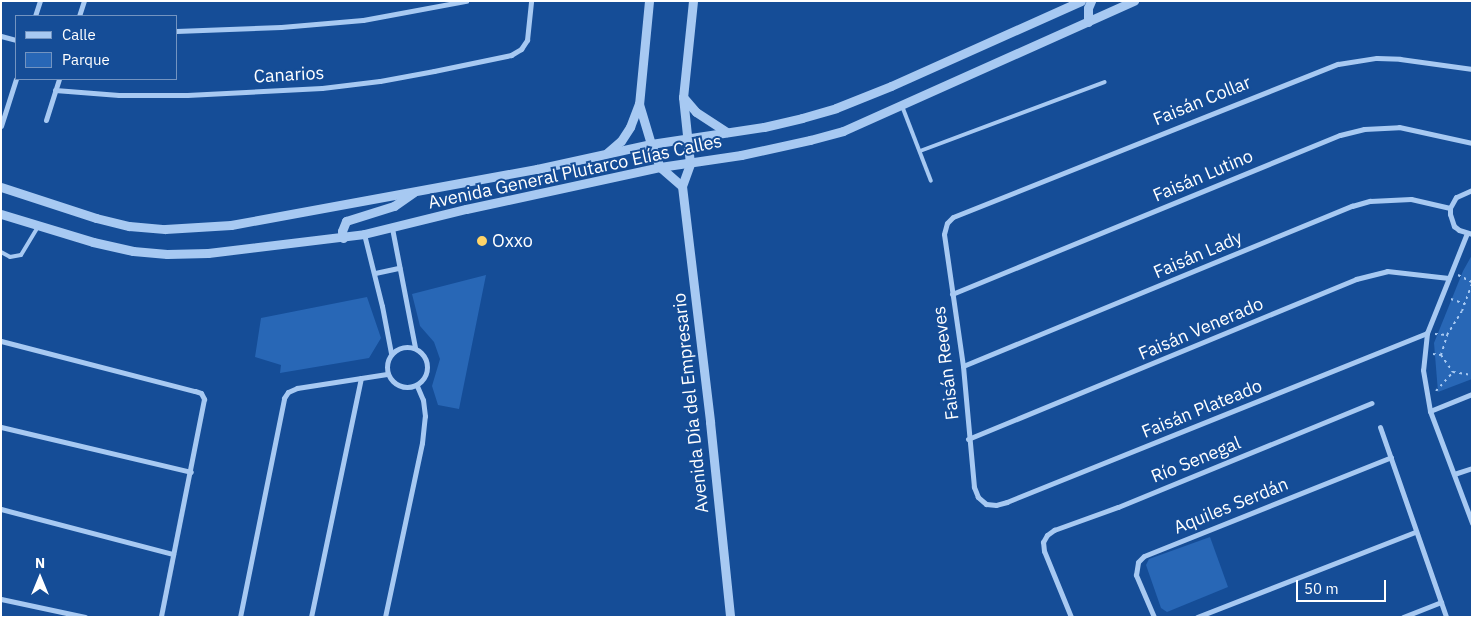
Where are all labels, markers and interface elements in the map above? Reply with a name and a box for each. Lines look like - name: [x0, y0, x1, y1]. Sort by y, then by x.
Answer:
- legend: [15, 15, 178, 80]
- text: Calle: [62, 25, 96, 44]
- text: Parque: [62, 50, 110, 69]
- street label: Canarios: [253, 62, 325, 88]
- street label: Faisán Collar: [1150, 72, 1254, 130]
- street label: Avenida General Plutarco Elías Calles: [426, 130, 724, 214]
- street label: Faisán Lutino: [1150, 145, 1256, 207]
- street label: Faisán Lady: [1150, 227, 1246, 283]
- place label: Oxxo: [492, 230, 533, 252]
- marker: Oxxo: [476, 235, 488, 247]
- street label: Avenida Día del Empresario: [669, 292, 713, 514]
- street label: Faisán Venerado: [1135, 293, 1267, 365]
- street label: Faisán Reeves: [928, 305, 964, 421]
- street label: Faisán Plateado: [1139, 375, 1265, 443]
- street label: Río Senegal: [1148, 432, 1244, 488]
- street label: Aquiles Serdán: [1171, 473, 1291, 539]
- north arrow: [15, 553, 65, 603]
- text: N: [35, 554, 45, 572]
- scale bar: [1298, 570, 1388, 602]
- text: 50 m: [1304, 579, 1339, 598]

